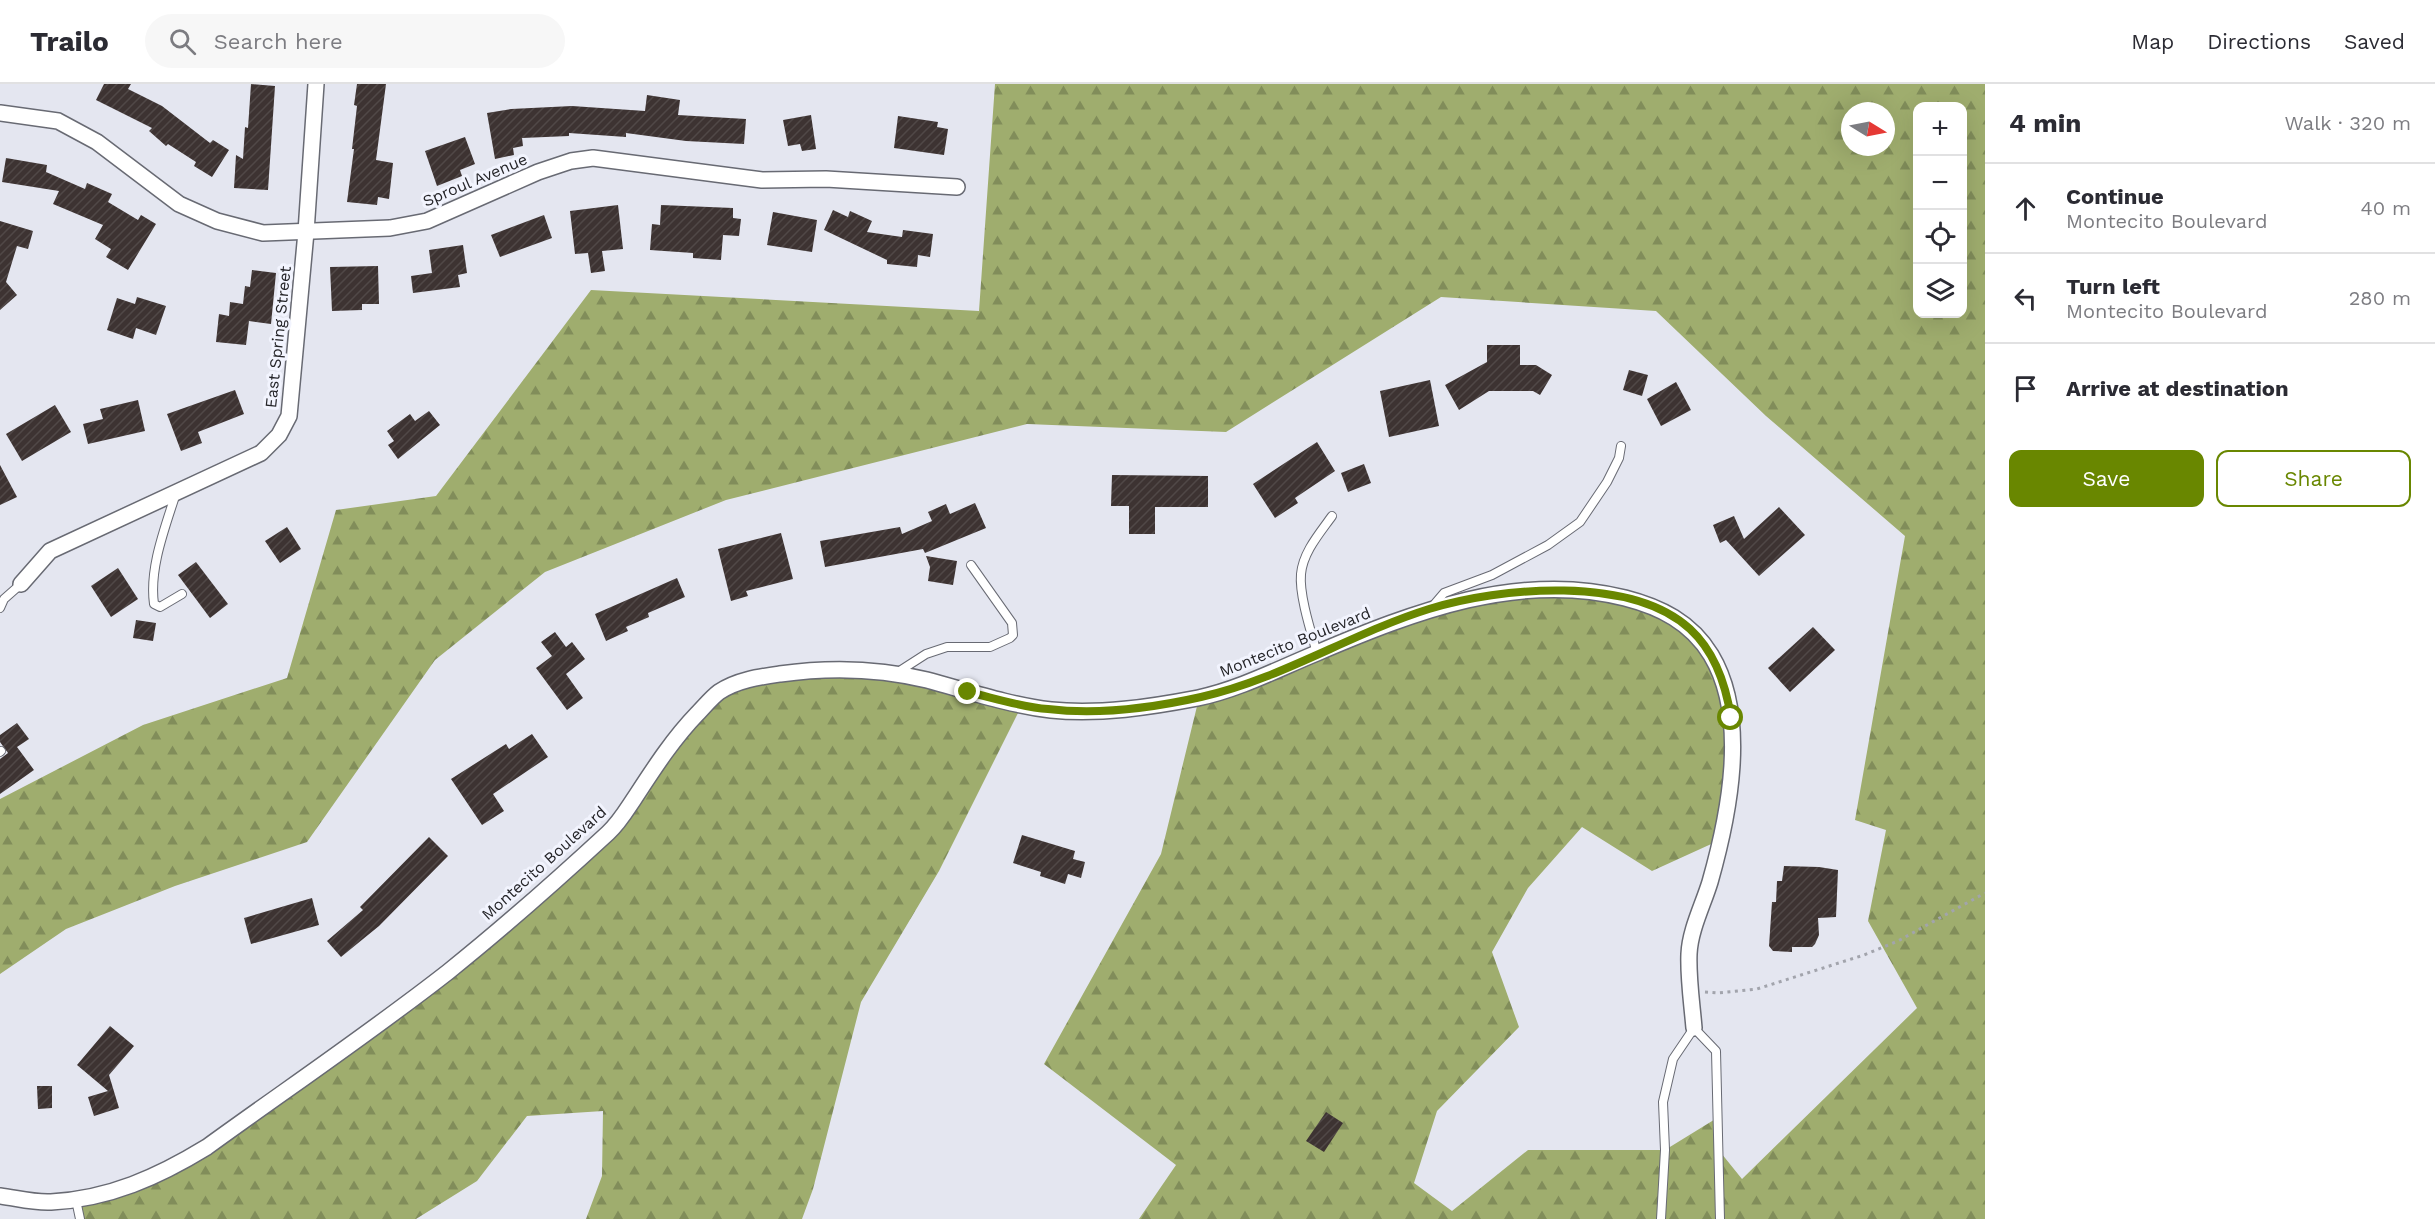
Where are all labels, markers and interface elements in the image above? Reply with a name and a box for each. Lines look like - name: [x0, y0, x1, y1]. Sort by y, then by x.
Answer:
- search box: [145, 14, 565, 68]
- text: Trailo: [30, 25, 109, 58]
- icon: search: [166, 25, 199, 58]
- text: Search here: [214, 29, 343, 54]
- text: Map: [2131, 29, 2174, 54]
- text: Directions: [2207, 29, 2311, 54]
- text: Saved: [2344, 29, 2405, 54]
- north arrow: [1841, 102, 1895, 156]
- map controls: [1913, 102, 1967, 318]
- button: +: [1913, 102, 1967, 156]
- text: 4 min: [2009, 108, 2081, 138]
- text: Walk · 320 m: [2284, 111, 2411, 135]
- street label: Sproul Avenue: [420, 149, 530, 211]
- button: −: [1913, 156, 1967, 210]
- text: Continue: [2066, 184, 2164, 209]
- icon: ahead: [2009, 192, 2042, 225]
- text: 40 m: [2360, 196, 2411, 220]
- text: Montecito Boulevard: [2066, 209, 2267, 233]
- button: locate: [1913, 210, 1967, 264]
- button: layers: [1913, 264, 1967, 318]
- street label: East Spring Street: [261, 265, 295, 409]
- text: Turn left: [2066, 274, 2160, 299]
- icon: left: [2009, 282, 2042, 315]
- text: 280 m: [2349, 286, 2411, 310]
- text: Montecito Boulevard: [2066, 299, 2267, 323]
- icon: arrive: [2009, 372, 2042, 405]
- text: Arrive at destination: [2066, 376, 2289, 401]
- button: Save: [2009, 450, 2204, 507]
- button: Share: [2216, 450, 2411, 507]
- street label: Montecito Boulevard: [1217, 603, 1373, 681]
- route end: [954, 678, 980, 704]
- route start: [1717, 704, 1743, 730]
- street label: Montecito Boulevard: [478, 802, 610, 924]

